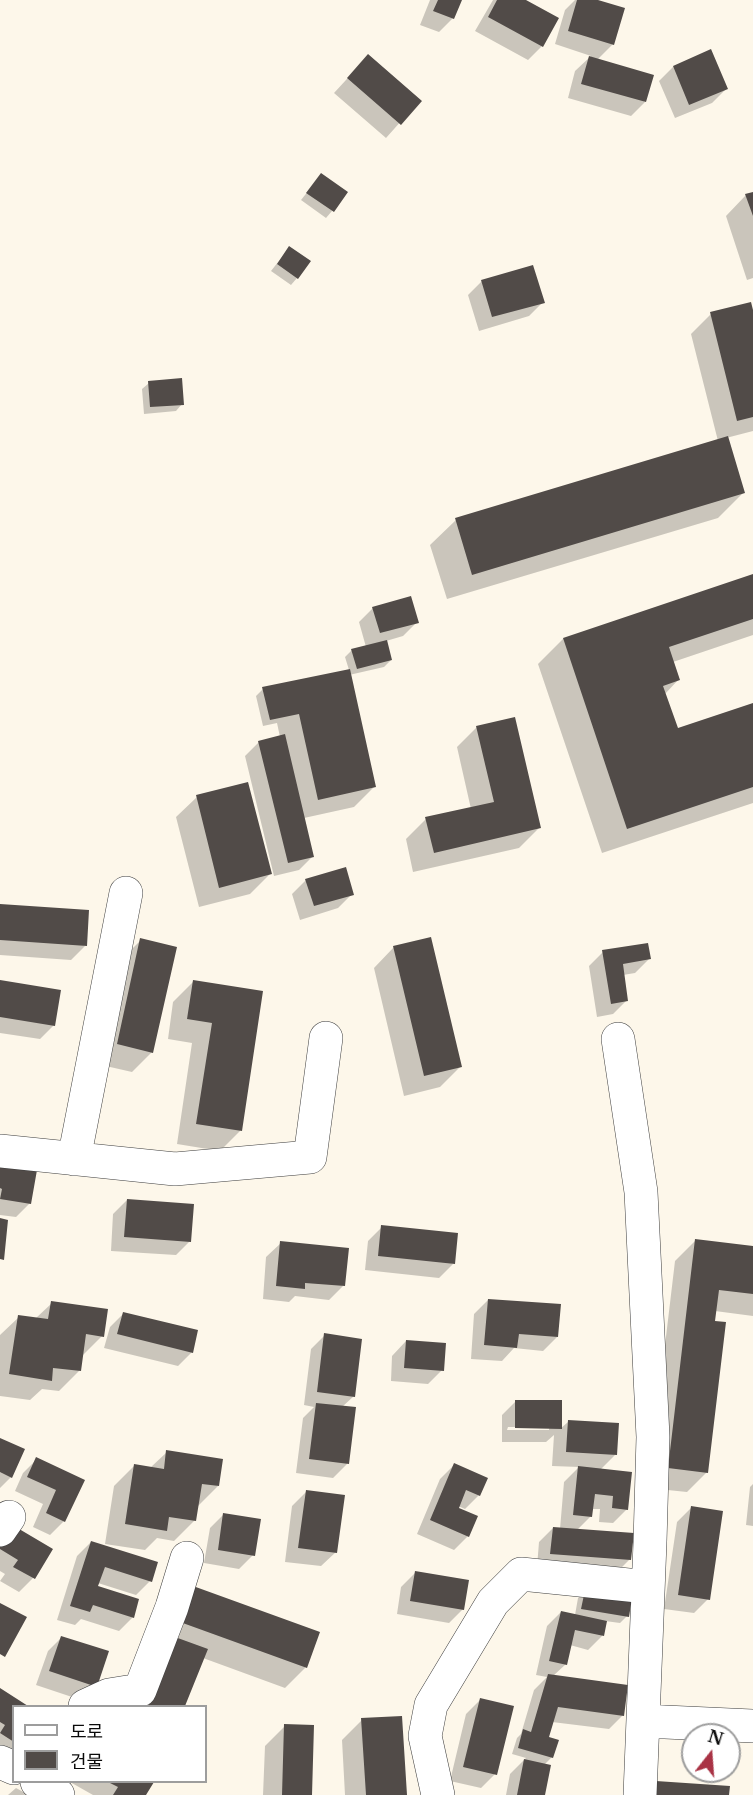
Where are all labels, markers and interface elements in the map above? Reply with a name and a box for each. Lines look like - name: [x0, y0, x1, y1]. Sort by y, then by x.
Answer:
- legend: [12, 1705, 207, 1783]
- text: 도로: [70, 1721, 103, 1743]
- north arrow: [681, 1723, 741, 1783]
- text: N: [706, 1726, 726, 1749]
- text: 건물: [70, 1751, 103, 1773]

